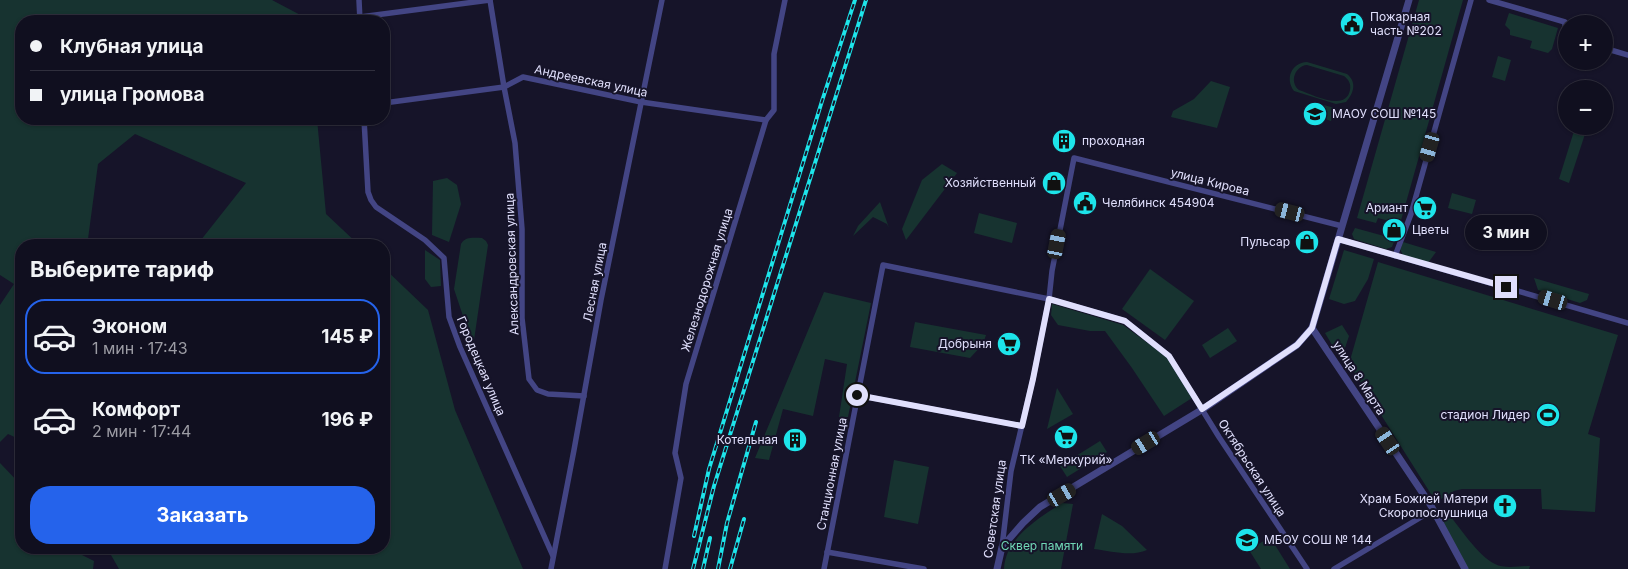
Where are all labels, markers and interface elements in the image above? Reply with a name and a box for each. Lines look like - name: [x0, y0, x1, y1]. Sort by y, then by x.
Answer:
- place label: Пожарная часть №202: [1370, 9, 1442, 38]
- public building icon: Пожарная часть №202: [1339, 11, 1365, 37]
- map controls: [1558, 15, 1613, 135]
- button: +: [1558, 15, 1613, 70]
- text: Клубная улица: [60, 35, 204, 58]
- street label: Андреевская улица: [533, 61, 649, 100]
- button: −: [1558, 80, 1613, 135]
- text: улица Громова: [60, 83, 205, 106]
- school or university icon: МАОУ СОШ №145: [1302, 101, 1328, 127]
- place label: МАОУ СОШ №145: [1332, 106, 1436, 121]
- building icon: проходная: [1051, 128, 1077, 154]
- car: [1418, 131, 1441, 163]
- place label: проходная: [1082, 133, 1145, 148]
- street label: улица Кирова: [1169, 164, 1251, 199]
- shop icon: Хозяйственный: [1041, 170, 1067, 196]
- place label: Хозяйственный: [945, 175, 1036, 190]
- public building icon: Челябинск 454904: [1072, 190, 1098, 216]
- street label: Александровская улица: [502, 193, 521, 335]
- place label: Челябинск 454904: [1102, 195, 1215, 210]
- supermarket icon: Ариант: [1412, 195, 1438, 221]
- place label: Ариант: [1366, 200, 1408, 215]
- car: [1273, 201, 1306, 223]
- street label: Железнодорожная улица: [678, 206, 735, 353]
- callout: 3 мин: [1465, 214, 1547, 250]
- shop icon: Цветы: [1381, 217, 1407, 243]
- place label: Цветы: [1412, 222, 1449, 237]
- text: 3 мин: [1482, 222, 1530, 242]
- car: [1046, 228, 1067, 260]
- shop icon: Пульсар: [1294, 229, 1320, 255]
- place label: Пульсар: [1240, 234, 1290, 249]
- street label: Лесная улица: [579, 241, 610, 323]
- text: Выберите тариф: [30, 256, 214, 282]
- route end: [1495, 276, 1517, 298]
- car: [1536, 288, 1569, 312]
- icon: car: [32, 314, 77, 359]
- street label: Городецкая улица: [454, 314, 509, 418]
- text: Эконом: [92, 315, 167, 338]
- text: 145 ₽: [321, 325, 373, 348]
- supermarket icon: Добрыня: [996, 331, 1022, 357]
- place label: Добрыня: [938, 336, 992, 351]
- text: 1 мин · 17:43: [92, 338, 188, 358]
- street label: улица 8 Марта: [1330, 338, 1389, 418]
- route start: [846, 384, 868, 406]
- icon: car: [32, 397, 77, 442]
- text: Комфорт: [92, 398, 180, 421]
- sports icon: стадион Лидер: [1535, 402, 1561, 428]
- place label: стадион Лидер: [1441, 407, 1530, 422]
- text: 196 ₽: [322, 408, 373, 431]
- street label: Станционная улица: [813, 416, 850, 532]
- street label: Октябрьская улица: [1215, 416, 1290, 519]
- text: 2 мин · 17:44: [92, 421, 191, 441]
- supermarket icon: ТК «Меркурий»: [1053, 424, 1079, 450]
- car: [1373, 424, 1402, 458]
- building icon: Котельная: [782, 427, 808, 453]
- car: [1129, 429, 1162, 457]
- place label: Котельная: [717, 432, 778, 447]
- place label: ТК «Меркурий»: [1019, 452, 1113, 467]
- street label: Советская улица: [980, 459, 1009, 559]
- car: [1045, 481, 1078, 509]
- button: Заказать: [30, 486, 375, 544]
- place label: Храм Божией Матери Скоропослушница: [1360, 491, 1488, 520]
- church icon: Храм Божией Матери Скоропослушница: [1492, 493, 1518, 519]
- school or university icon: МБОУ СОШ № 144: [1234, 527, 1260, 553]
- place label: МБОУ СОШ № 144: [1264, 532, 1372, 547]
- park label: Сквер памяти: [1001, 538, 1083, 553]

